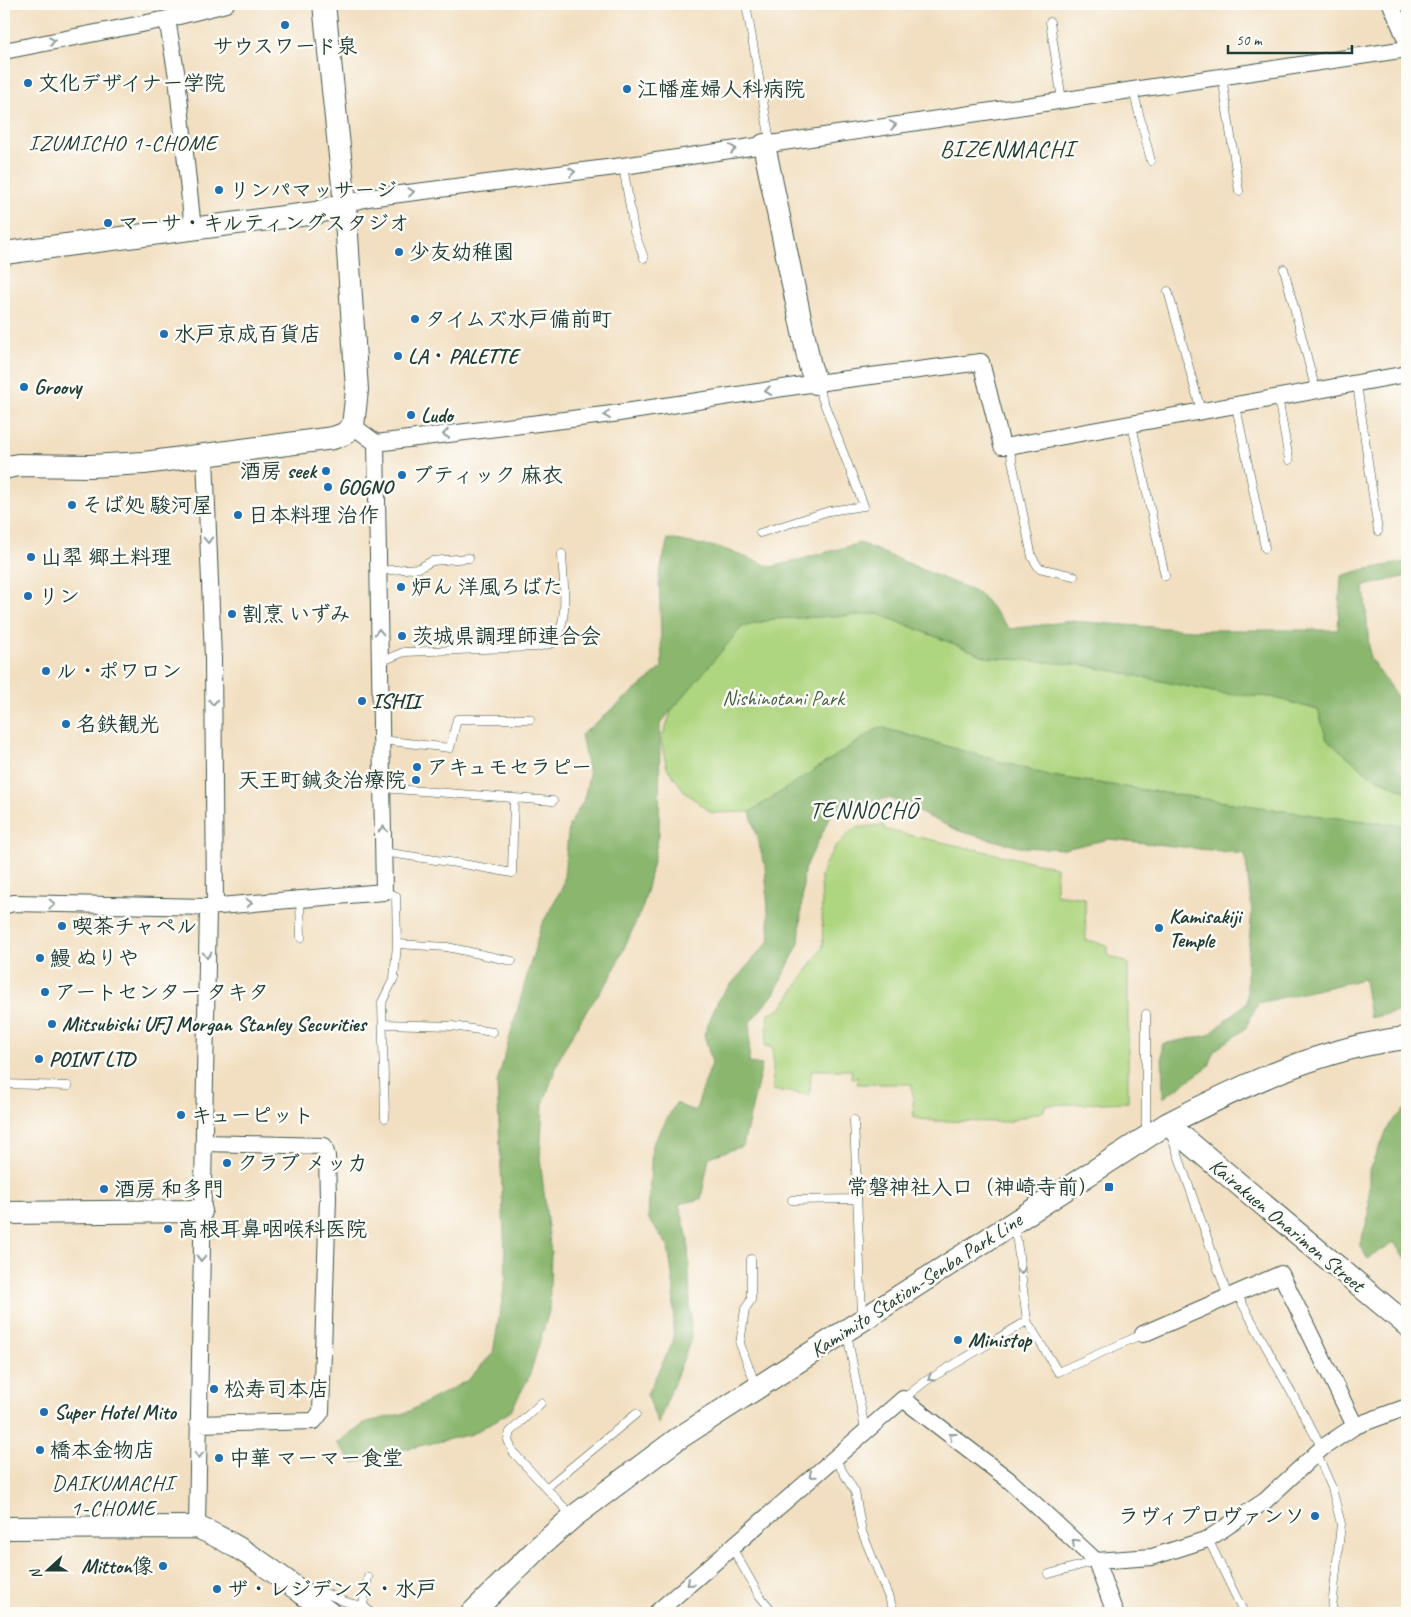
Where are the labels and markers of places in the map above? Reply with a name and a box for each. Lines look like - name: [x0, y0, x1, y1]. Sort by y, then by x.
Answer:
- marker: サウスワード泉: [279, 19, 291, 31]
- place label: サウスワード泉: [212, 33, 358, 59]
- place label: 文化デザイナー学院: [38, 70, 225, 96]
- place label: 江幡産婦人科病院: [637, 76, 805, 102]
- marker: 文化デザイナー学院: [22, 77, 34, 89]
- marker: 江幡産婦人科病院: [621, 83, 633, 95]
- place label: リンパマッサージ: [229, 177, 397, 203]
- marker: リンパマッサージ: [213, 184, 225, 196]
- place label: マーサ・キルティングスタジオ: [118, 210, 409, 236]
- marker: マーサ・キルティングスタジオ: [102, 217, 114, 229]
- place label: 少友幼稚園: [409, 239, 514, 265]
- marker: 少友幼稚園: [393, 246, 405, 258]
- place label: タイムズ水戸備前町: [425, 306, 612, 332]
- marker: タイムズ水戸備前町: [409, 313, 421, 325]
- place label: 水戸京成百貨店: [174, 321, 321, 347]
- marker: 水戸京成百貨店: [158, 328, 170, 340]
- place label: LA・PALETTE: [408, 343, 521, 369]
- marker: LA・PALETTE: [392, 350, 404, 362]
- place label: Groovy: [34, 374, 84, 400]
- marker: Groovy: [18, 381, 30, 393]
- place label: Ludo: [421, 402, 455, 428]
- marker: Ludo: [405, 409, 417, 421]
- place label: 酒房 seek: [240, 458, 318, 484]
- place label: ブティック 麻衣: [412, 462, 563, 488]
- marker: 酒房 seek: [320, 465, 332, 477]
- marker: ブティック 麻衣: [396, 469, 408, 481]
- place label: GOGNO: [338, 474, 395, 500]
- marker: GOGNO: [322, 481, 334, 493]
- place label: そば処 駿河屋: [82, 492, 213, 518]
- marker: そば処 駿河屋: [66, 499, 78, 511]
- place label: 日本料理 治作: [248, 502, 379, 528]
- marker: 日本料理 治作: [232, 509, 244, 521]
- place label: 山翆 郷土料理: [41, 544, 172, 570]
- marker: 山翆 郷土料理: [25, 551, 37, 563]
- place label: 炉ん 洋風ろばた: [411, 574, 563, 600]
- marker: 炉ん 洋風ろばた: [395, 581, 407, 593]
- place label: リン: [38, 583, 80, 609]
- marker: リン: [22, 590, 34, 602]
- place label: 割烹 いずみ: [242, 601, 350, 627]
- marker: 割烹 いずみ: [226, 608, 238, 620]
- place label: 茨城県調理師連合会: [412, 623, 601, 649]
- marker: 茨城県調理師連合会: [396, 630, 408, 642]
- place label: ル・ポワロン: [56, 658, 182, 684]
- marker: ル・ポワロン: [40, 665, 52, 677]
- place label: ISHII: [372, 688, 425, 714]
- marker: ISHII: [356, 695, 368, 707]
- place label: 名鉄観光: [76, 711, 160, 737]
- marker: 名鉄観光: [60, 718, 72, 730]
- place label: アキュモセラピー: [427, 754, 592, 780]
- marker: アキュモセラピー: [411, 761, 423, 773]
- place label: 天王町鍼灸治療院: [238, 767, 406, 793]
- marker: 天王町鍼灸治療院: [410, 774, 422, 786]
- place label: Kamisakiji Temple: [1169, 903, 1244, 953]
- place label: 喫茶チャペル: [72, 913, 197, 939]
- marker: 喫茶チャペル: [56, 920, 68, 932]
- marker: Kamisakiji Temple: [1153, 922, 1165, 934]
- place label: 鰻 ぬりや: [50, 945, 139, 971]
- marker: 鰻 ぬりや: [34, 952, 46, 964]
- place label: アートセンター タキタ: [55, 979, 269, 1005]
- marker: アートセンター タキタ: [39, 986, 51, 998]
- place label: Mitsubishi UFJ Morgan Stanley Securities: [62, 1011, 369, 1037]
- marker: Mitsubishi UFJ Morgan Stanley Securities: [46, 1018, 58, 1030]
- place label: POINT LTD: [49, 1046, 138, 1072]
- marker: POINT LTD: [33, 1053, 45, 1065]
- place label: キューピット: [191, 1102, 314, 1128]
- marker: キューピット: [175, 1109, 187, 1121]
- place label: クラブ メッカ: [237, 1150, 368, 1176]
- marker: クラブ メッカ: [221, 1157, 233, 1169]
- place label: 常磐神社入口（神崎寺前）: [847, 1174, 1099, 1200]
- place label: 酒房 和多門: [114, 1176, 224, 1202]
- marker: 常磐神社入口（神崎寺前）: [1103, 1181, 1115, 1193]
- marker: 酒房 和多門: [98, 1183, 110, 1195]
- place label: 高根耳鼻咽喉科医院: [178, 1216, 367, 1242]
- marker: 高根耳鼻咽喉科医院: [162, 1223, 174, 1235]
- place label: Ministop: [968, 1327, 1033, 1353]
- marker: Ministop: [952, 1334, 964, 1346]
- place label: 松寿司本店: [224, 1376, 329, 1402]
- marker: 松寿司本店: [208, 1383, 220, 1395]
- place label: Super Hotel Mito: [54, 1399, 177, 1425]
- marker: Super Hotel Mito: [38, 1406, 50, 1418]
- place label: 橋本金物店: [50, 1437, 155, 1463]
- marker: 橋本金物店: [34, 1444, 46, 1456]
- place label: 中華 マーマー食堂: [229, 1445, 403, 1471]
- marker: 中華 マーマー食堂: [213, 1452, 225, 1464]
- place label: ラヴィプロヴァンソ: [1118, 1503, 1305, 1529]
- marker: ラヴィプロヴァンソ: [1309, 1510, 1321, 1522]
- place label: Mitton像: [81, 1553, 153, 1579]
- marker: Mitton像: [157, 1560, 169, 1572]
- place label: ザ・レジデンス・水戸: [227, 1576, 437, 1602]
- marker: ザ・レジデンス・水戸: [211, 1583, 223, 1595]

